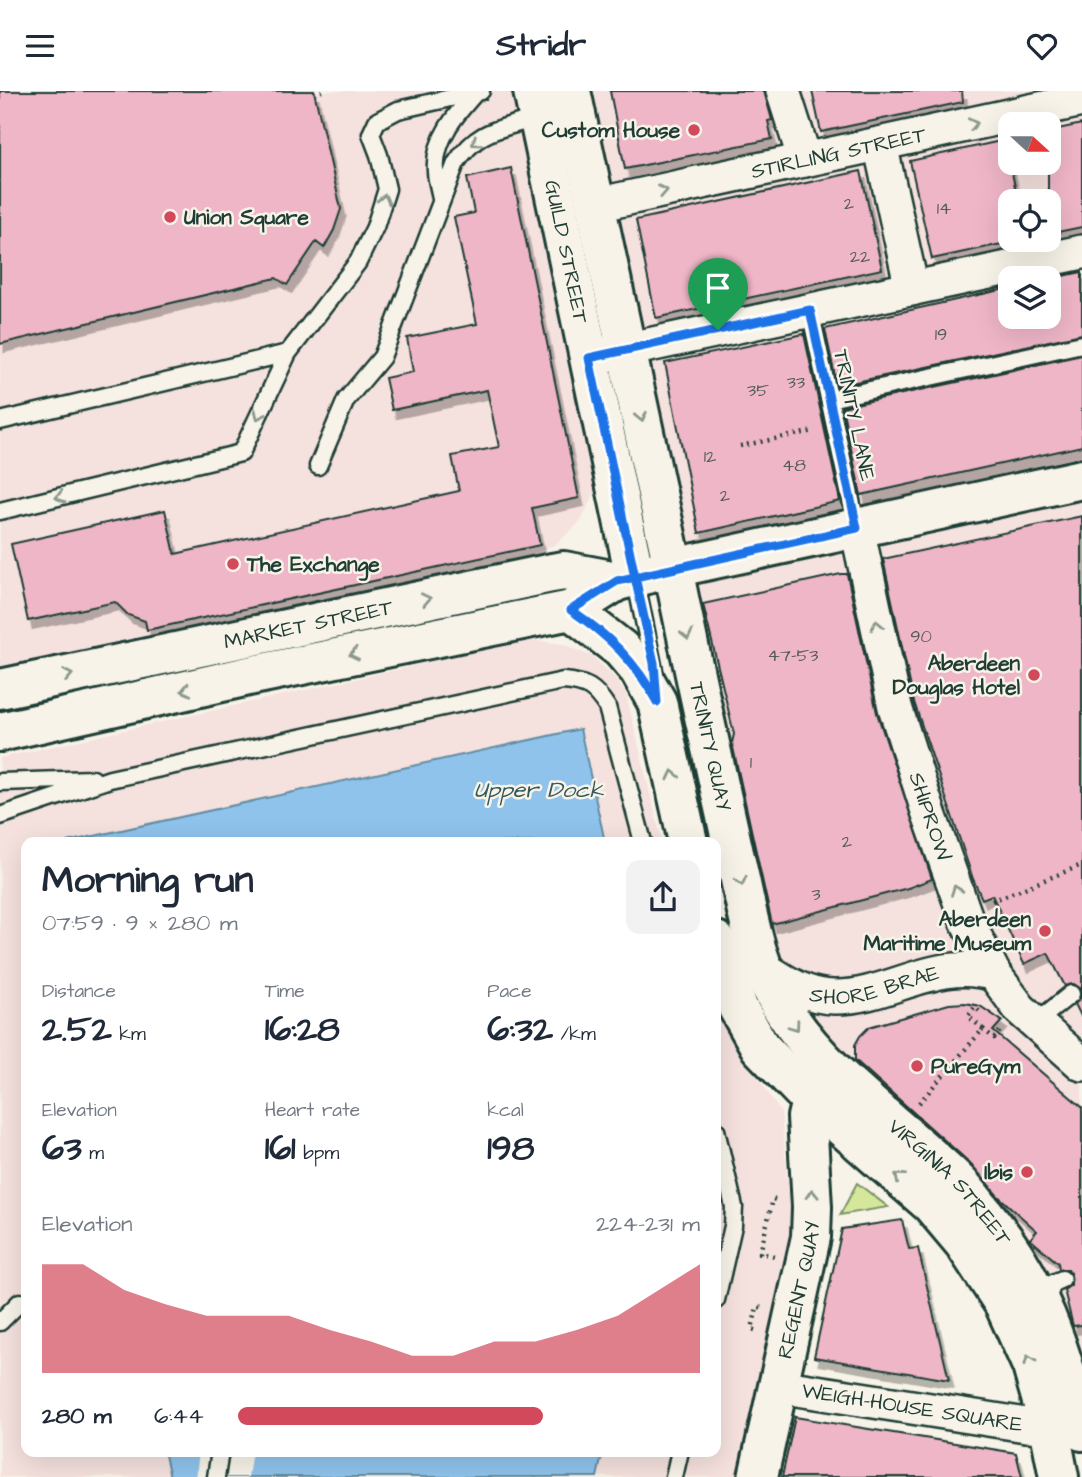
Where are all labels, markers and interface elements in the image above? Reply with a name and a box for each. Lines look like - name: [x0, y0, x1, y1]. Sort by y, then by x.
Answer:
- text: Stridr: [496, 23, 586, 68]
- icon: menu: [21, 27, 59, 65]
- icon: heart: [1023, 27, 1061, 65]
- north arrow: [998, 112, 1060, 175]
- map controls: [998, 112, 1061, 329]
- place label: Custom House: [542, 116, 681, 145]
- one-way arrow: [967, 117, 979, 132]
- street label: STIRLING STREET: [748, 119, 929, 186]
- marker: Custom House: [686, 122, 702, 138]
- one-way arrow: [471, 134, 484, 146]
- street label: GUILD STREET: [538, 177, 596, 327]
- one-way arrow: [657, 184, 669, 199]
- button: locate: [998, 189, 1061, 252]
- house number: 2: [844, 191, 855, 216]
- one-way arrow: [376, 193, 390, 205]
- house number: 14: [937, 196, 951, 221]
- place label: Union Square: [184, 203, 309, 233]
- marker: Union Square: [162, 209, 178, 225]
- house number: 22: [850, 244, 871, 269]
- pin: [688, 258, 748, 330]
- button: layers: [998, 266, 1061, 329]
- icon: arrive: [699, 269, 737, 307]
- house number: 19: [935, 322, 947, 347]
- street label: TRINITY LANE: [826, 347, 882, 484]
- house number: 33: [787, 370, 805, 395]
- house number: 35: [747, 378, 769, 403]
- one-way arrow: [253, 408, 267, 420]
- one-way arrow: [632, 411, 647, 423]
- house number: 12: [704, 444, 717, 469]
- house number: 48: [782, 453, 806, 478]
- house number: 2: [720, 483, 731, 508]
- one-way arrow: [54, 489, 66, 503]
- place label: The Exchange: [246, 550, 380, 581]
- marker: The Exchange: [225, 556, 241, 572]
- street label: MARKET STREET: [221, 592, 396, 656]
- one-way arrow: [420, 592, 432, 607]
- one-way arrow: [871, 619, 886, 631]
- house number: 90: [910, 624, 932, 649]
- one-way arrow: [678, 629, 693, 641]
- house number: 47-53: [768, 643, 818, 668]
- one-way arrow: [348, 646, 360, 661]
- place label: Aberdeen Douglas Hotel: [892, 649, 1021, 704]
- marker: Aberdeen Douglas Hotel: [1026, 667, 1042, 683]
- one-way arrow: [62, 669, 74, 684]
- street label: TRINITY QUAY: [682, 679, 739, 814]
- one-way arrow: [180, 681, 192, 696]
- house number: 1: [750, 750, 752, 775]
- one-way arrow: [667, 769, 682, 781]
- street label: SHIPROW: [902, 769, 959, 865]
- water label: Upper Dock: [474, 774, 605, 806]
- house number: 2: [842, 829, 853, 854]
- text: Morning run: [42, 855, 254, 907]
- button: share: [626, 860, 700, 934]
- one-way arrow: [733, 875, 747, 887]
- house number: 3: [811, 882, 821, 907]
- one-way arrow: [950, 884, 964, 896]
- place label: Aberdeen Maritime Museum: [863, 905, 1032, 958]
- text: 07:59 · 9 × 280 m: [42, 907, 238, 939]
- marker: Aberdeen Maritime Museum: [1037, 923, 1053, 939]
- street label: SHORE BRAE: [807, 958, 942, 1012]
- text: Distance: [42, 978, 116, 1005]
- text: Time: [265, 978, 304, 1005]
- text: Pace: [487, 978, 531, 1005]
- text: 2.52: [42, 1005, 112, 1054]
- text: 16:28: [265, 1005, 340, 1054]
- text: 6:32: [487, 1005, 553, 1054]
- one-way arrow: [787, 1018, 799, 1031]
- text: km: [112, 1021, 146, 1048]
- text: /km: [553, 1021, 596, 1048]
- place label: PureGym: [931, 1052, 1021, 1084]
- marker: PureGym: [909, 1058, 925, 1074]
- text: Elevation: [42, 1097, 117, 1124]
- text: Heart rate: [265, 1097, 360, 1124]
- text: kcal: [487, 1097, 524, 1124]
- street label: VIRGINIA STREET: [882, 1112, 1019, 1252]
- text: 63: [42, 1124, 82, 1173]
- text: 161: [265, 1124, 296, 1173]
- text: 198: [487, 1124, 534, 1173]
- text: m: [82, 1140, 104, 1167]
- text: bpm: [296, 1140, 339, 1167]
- place label: Ibis: [984, 1158, 1013, 1187]
- marker: Ibis: [1019, 1164, 1035, 1180]
- one-way arrow: [895, 1173, 908, 1185]
- one-way arrow: [804, 1188, 819, 1199]
- text: Elevation: [42, 1208, 133, 1240]
- text: 224–231 m: [596, 1208, 700, 1240]
- street label: REGENT QUAY: [770, 1220, 826, 1361]
- one-way arrow: [1023, 1355, 1037, 1368]
- street label: WEIGH-HOUSE SQUARE: [800, 1375, 1025, 1439]
- text: 280 m: [42, 1400, 112, 1432]
- text: 6:44: [154, 1400, 204, 1432]

